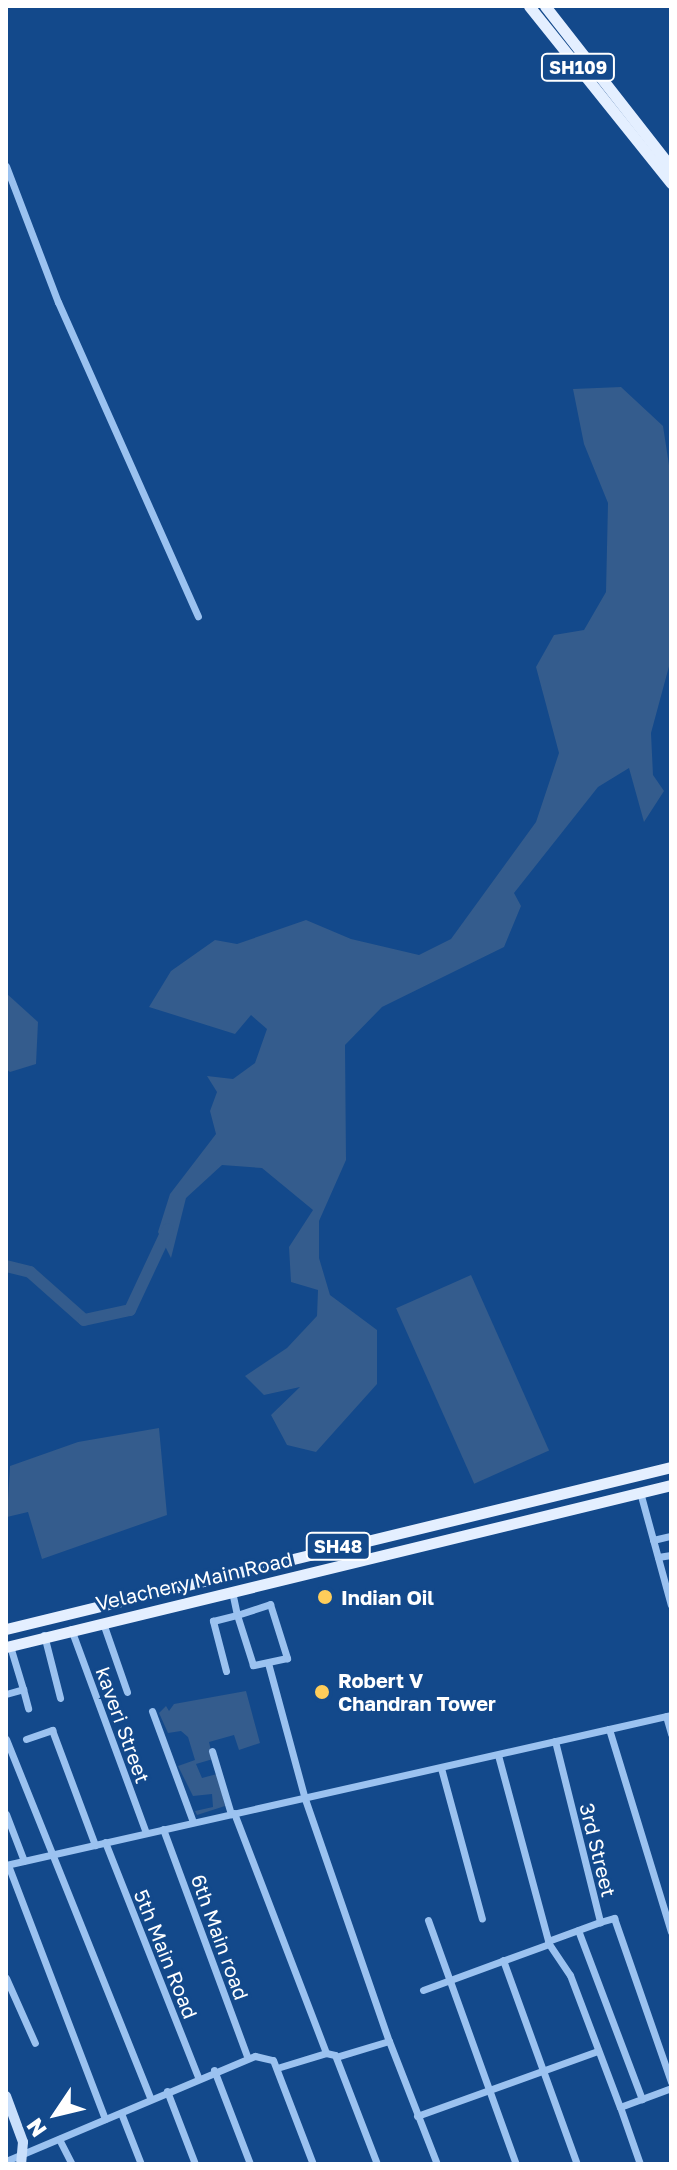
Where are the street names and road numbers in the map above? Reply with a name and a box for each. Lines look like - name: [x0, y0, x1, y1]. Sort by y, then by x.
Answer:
- road number: SH109: [540, 53, 616, 81]
- road number: SH48: [304, 1532, 372, 1560]
- street label: Velachery Main Road: [93, 1547, 295, 1615]
- street label: kaveri Street: [91, 1664, 155, 1786]
- street label: 3rd Street: [575, 1801, 621, 1899]
- street label: 6th Main road: [186, 1871, 254, 2003]
- street label: 5th Main Road: [129, 1886, 203, 2022]

